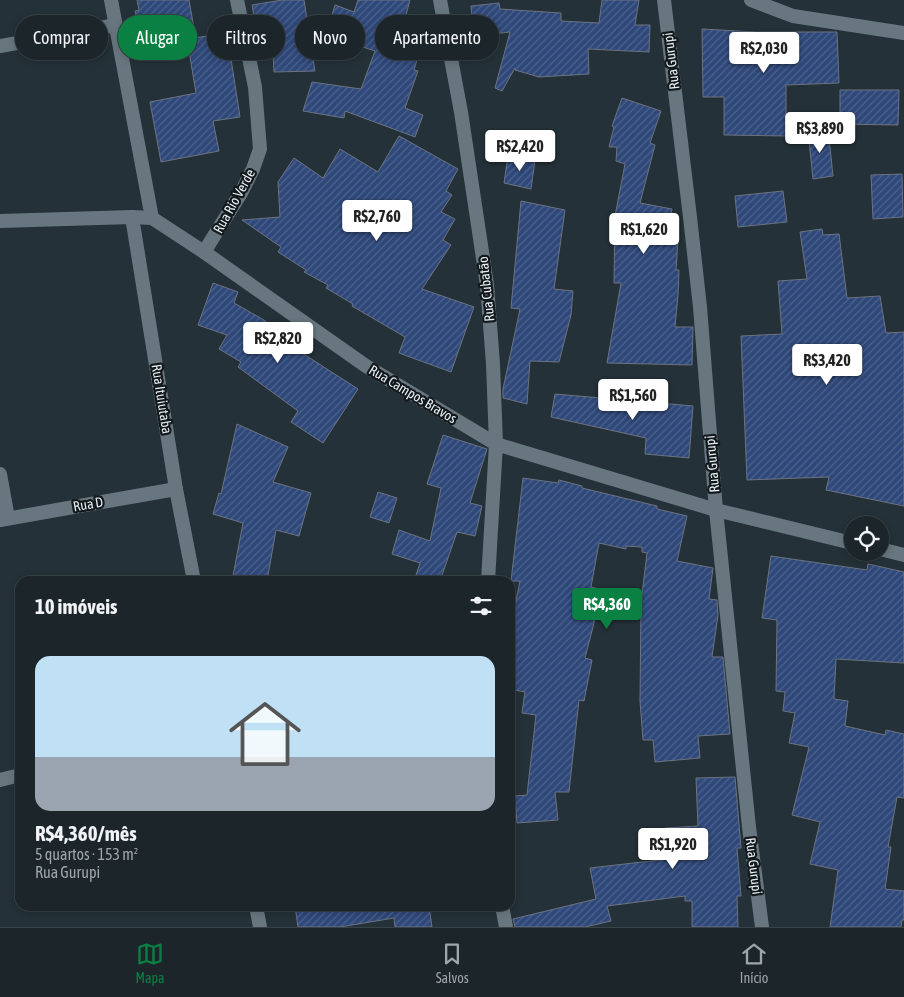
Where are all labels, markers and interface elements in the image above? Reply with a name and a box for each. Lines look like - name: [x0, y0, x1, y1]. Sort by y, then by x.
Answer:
- chip: Comprar: [15, 15, 108, 60]
- chip: Alugar: [118, 15, 197, 60]
- chip: Filtros: [207, 15, 285, 60]
- chip: Novo: [295, 15, 365, 60]
- chip: Apartamento: [375, 15, 499, 60]
- street label: Rua Gurupi: [660, 32, 682, 90]
- pin: R$2,030: [718, 32, 810, 74]
- text: R$2,030: [740, 39, 788, 57]
- pin: R$3,890: [774, 112, 866, 154]
- text: R$3,890: [796, 119, 844, 137]
- pin: R$2,420: [474, 130, 566, 172]
- text: R$2,420: [496, 137, 544, 155]
- street label: Rua Rio Verde: [210, 166, 258, 236]
- pin: R$2,760: [331, 200, 423, 242]
- text: R$2,760: [353, 207, 401, 225]
- pin: R$1,620: [598, 212, 690, 255]
- text: R$1,620: [620, 220, 668, 238]
- street label: Rua Cubatão: [475, 256, 497, 322]
- pin: R$2,820: [232, 322, 324, 364]
- text: R$2,820: [254, 329, 302, 347]
- pin: R$3,420: [781, 344, 873, 386]
- text: R$3,420: [803, 351, 851, 369]
- street label: Rua Campos Bravos: [366, 362, 460, 426]
- street label: Rua Ituiutaba: [149, 363, 175, 435]
- pin: R$1,560: [587, 378, 679, 421]
- text: R$1,560: [609, 386, 657, 404]
- street label: Rua Gurupi: [702, 435, 722, 493]
- street label: Rua D: [72, 493, 104, 514]
- map controls: [844, 516, 889, 561]
- button: locate: [844, 516, 889, 561]
- pin: R$4,360: [561, 588, 653, 630]
- icon: filters: [467, 592, 495, 620]
- text: 10 imóveis: [35, 594, 117, 618]
- text: R$4,360: [583, 595, 631, 613]
- icon: home: [220, 689, 310, 779]
- text: R$4,360/mês: [35, 821, 137, 845]
- pin: R$1,920: [627, 828, 719, 870]
- text: R$1,920: [649, 835, 697, 853]
- street label: Rua Gurupi: [743, 837, 765, 895]
- text: 5 quartos · 153 m²: [35, 845, 138, 863]
- text: Rua Gurupi: [35, 863, 100, 881]
- tab: Mapa: [136, 940, 165, 986]
- tab: Salvos: [436, 940, 469, 986]
- tab: Início: [740, 940, 768, 986]

